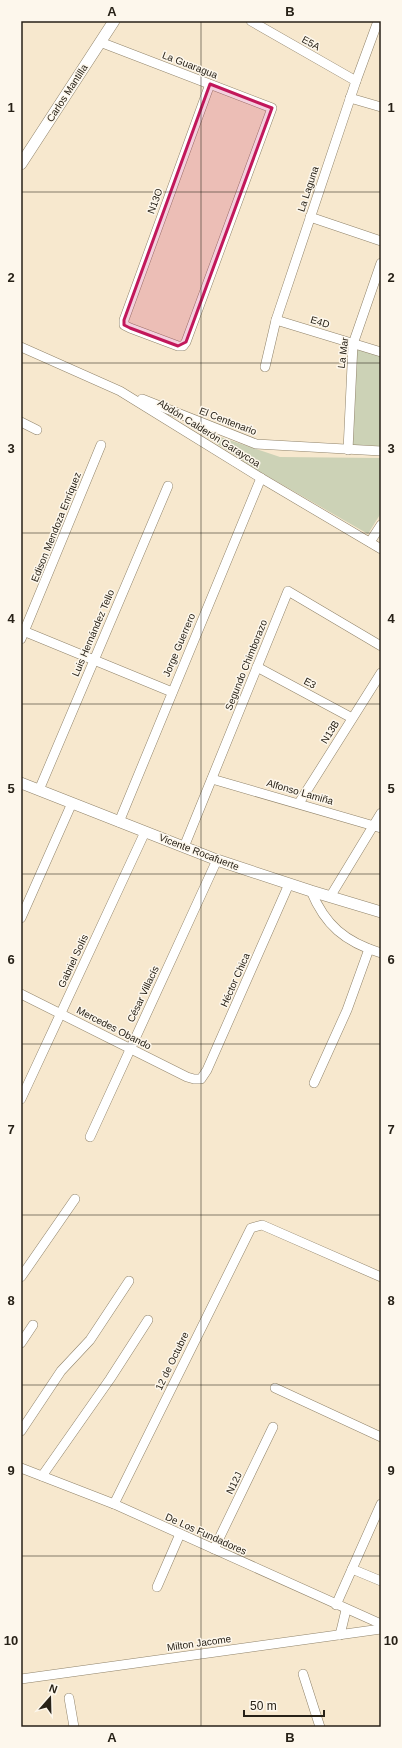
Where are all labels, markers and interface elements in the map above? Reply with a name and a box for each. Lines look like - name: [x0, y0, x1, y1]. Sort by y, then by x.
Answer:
- text: A: [107, 4, 117, 19]
- text: B: [285, 4, 295, 19]
- street label: E5A: [300, 34, 322, 53]
- street label: La Guaragua: [161, 49, 220, 81]
- street label: Carlos Mantilla: [44, 62, 90, 124]
- text: 1: [7, 100, 15, 115]
- text: 1: [387, 100, 395, 115]
- street label: La Laguna: [295, 164, 321, 213]
- street label: N13O: [145, 187, 165, 215]
- text: 2: [7, 270, 15, 285]
- text: 2: [387, 270, 395, 285]
- street label: E4D: [309, 314, 331, 330]
- street label: La Mar: [336, 336, 350, 369]
- street label: Abdón Calderón Garaycoa: [156, 397, 262, 469]
- street label: El Centenario: [198, 405, 259, 437]
- text: 3: [7, 441, 15, 456]
- text: 3: [387, 441, 395, 456]
- street label: Edison Mendoza Enríquez: [29, 471, 83, 583]
- street label: Luis Hernández Tello: [70, 588, 116, 678]
- text: 4: [7, 611, 15, 626]
- street label: Jorge Guerrero: [161, 611, 197, 678]
- text: 4: [387, 611, 395, 626]
- street label: Segundo Chimborazo: [223, 618, 269, 712]
- street label: E3: [302, 675, 318, 691]
- street label: N13B: [319, 718, 341, 746]
- street label: Alfonso Lamiña: [265, 777, 335, 807]
- text: 5: [7, 781, 15, 796]
- text: 5: [387, 781, 395, 796]
- street label: Vicente Rocafuerte: [157, 832, 241, 872]
- street label: Gabriel Solís: [56, 933, 90, 989]
- street label: Héctor Chica: [218, 951, 252, 1009]
- text: 6: [7, 952, 15, 967]
- text: 6: [387, 952, 395, 967]
- street label: César Villacís: [125, 964, 161, 1024]
- street label: Mercedes Obando: [75, 1004, 154, 1052]
- text: 7: [7, 1122, 15, 1137]
- text: 7: [387, 1122, 395, 1137]
- text: 8: [7, 1293, 15, 1308]
- text: 8: [387, 1293, 395, 1308]
- street label: 12 de Octubre: [153, 1330, 191, 1392]
- text: 9: [7, 1463, 15, 1478]
- text: 9: [387, 1463, 395, 1478]
- street label: N12J: [224, 1470, 244, 1496]
- street label: De Los Fundadores: [164, 1511, 248, 1557]
- text: 10: [4, 1633, 18, 1648]
- street label: Milton Jacome: [166, 1633, 232, 1653]
- text: 10: [384, 1633, 398, 1648]
- north arrow: [30, 1678, 70, 1718]
- text: N: [48, 1682, 59, 1696]
- scale bar: [244, 1692, 324, 1718]
- text: 50 m: [250, 1699, 277, 1713]
- text: A: [107, 1730, 117, 1745]
- text: B: [285, 1730, 295, 1745]

